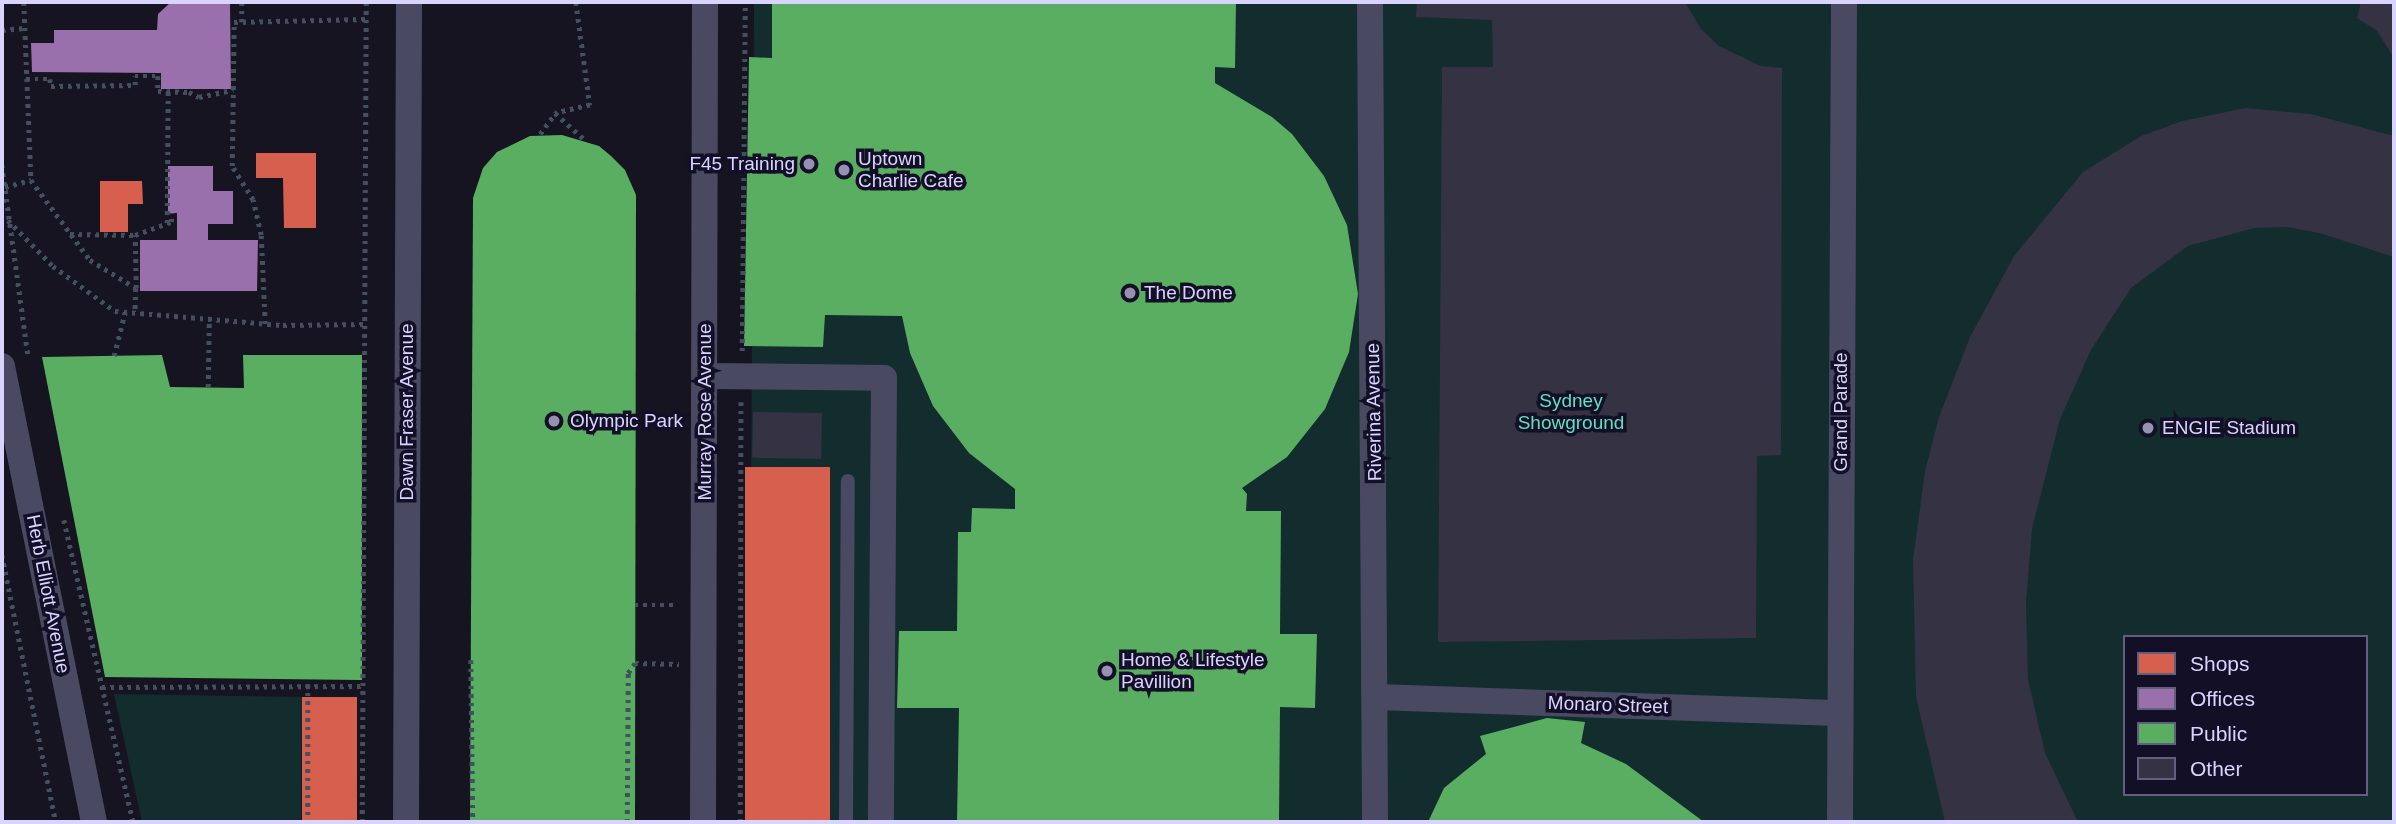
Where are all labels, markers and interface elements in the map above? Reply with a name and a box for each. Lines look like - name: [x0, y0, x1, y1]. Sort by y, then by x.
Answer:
- place label: Uptown Charlie Cafe: [858, 148, 964, 192]
- place label: F45 Training: [689, 153, 795, 175]
- marker: F45 Training: [801, 156, 817, 172]
- marker: Uptown Charlie Cafe: [836, 162, 852, 178]
- place label: The Dome: [1144, 282, 1233, 304]
- marker: The Dome: [1122, 285, 1138, 301]
- street label: Dawn Fraser Avenue: [396, 323, 418, 501]
- street label: Murray Rose Avenue: [694, 323, 716, 501]
- street label: Riverina Avenue: [1361, 342, 1387, 482]
- street label: Grand Parade: [1830, 352, 1852, 472]
- park label: Sydney Showground: [1518, 390, 1624, 434]
- place label: Olympic Park: [570, 410, 683, 432]
- marker: Olympic Park: [544, 411, 564, 431]
- place label: ENGIE Stadium: [2162, 417, 2296, 439]
- marker: ENGIE Stadium: [2140, 420, 2156, 436]
- street label: Herb Elliott Avenue: [21, 512, 75, 676]
- legend: [2123, 635, 2368, 796]
- place label: Home & Lifestyle Pavillion: [1121, 649, 1265, 693]
- text: Shops: [2190, 652, 2250, 675]
- marker: Home & Lifestyle Pavillion: [1099, 663, 1115, 679]
- text: Offices: [2190, 687, 2255, 710]
- street label: Monaro Street: [1547, 692, 1669, 718]
- text: Public: [2190, 722, 2247, 745]
- text: Other: [2190, 757, 2243, 780]

